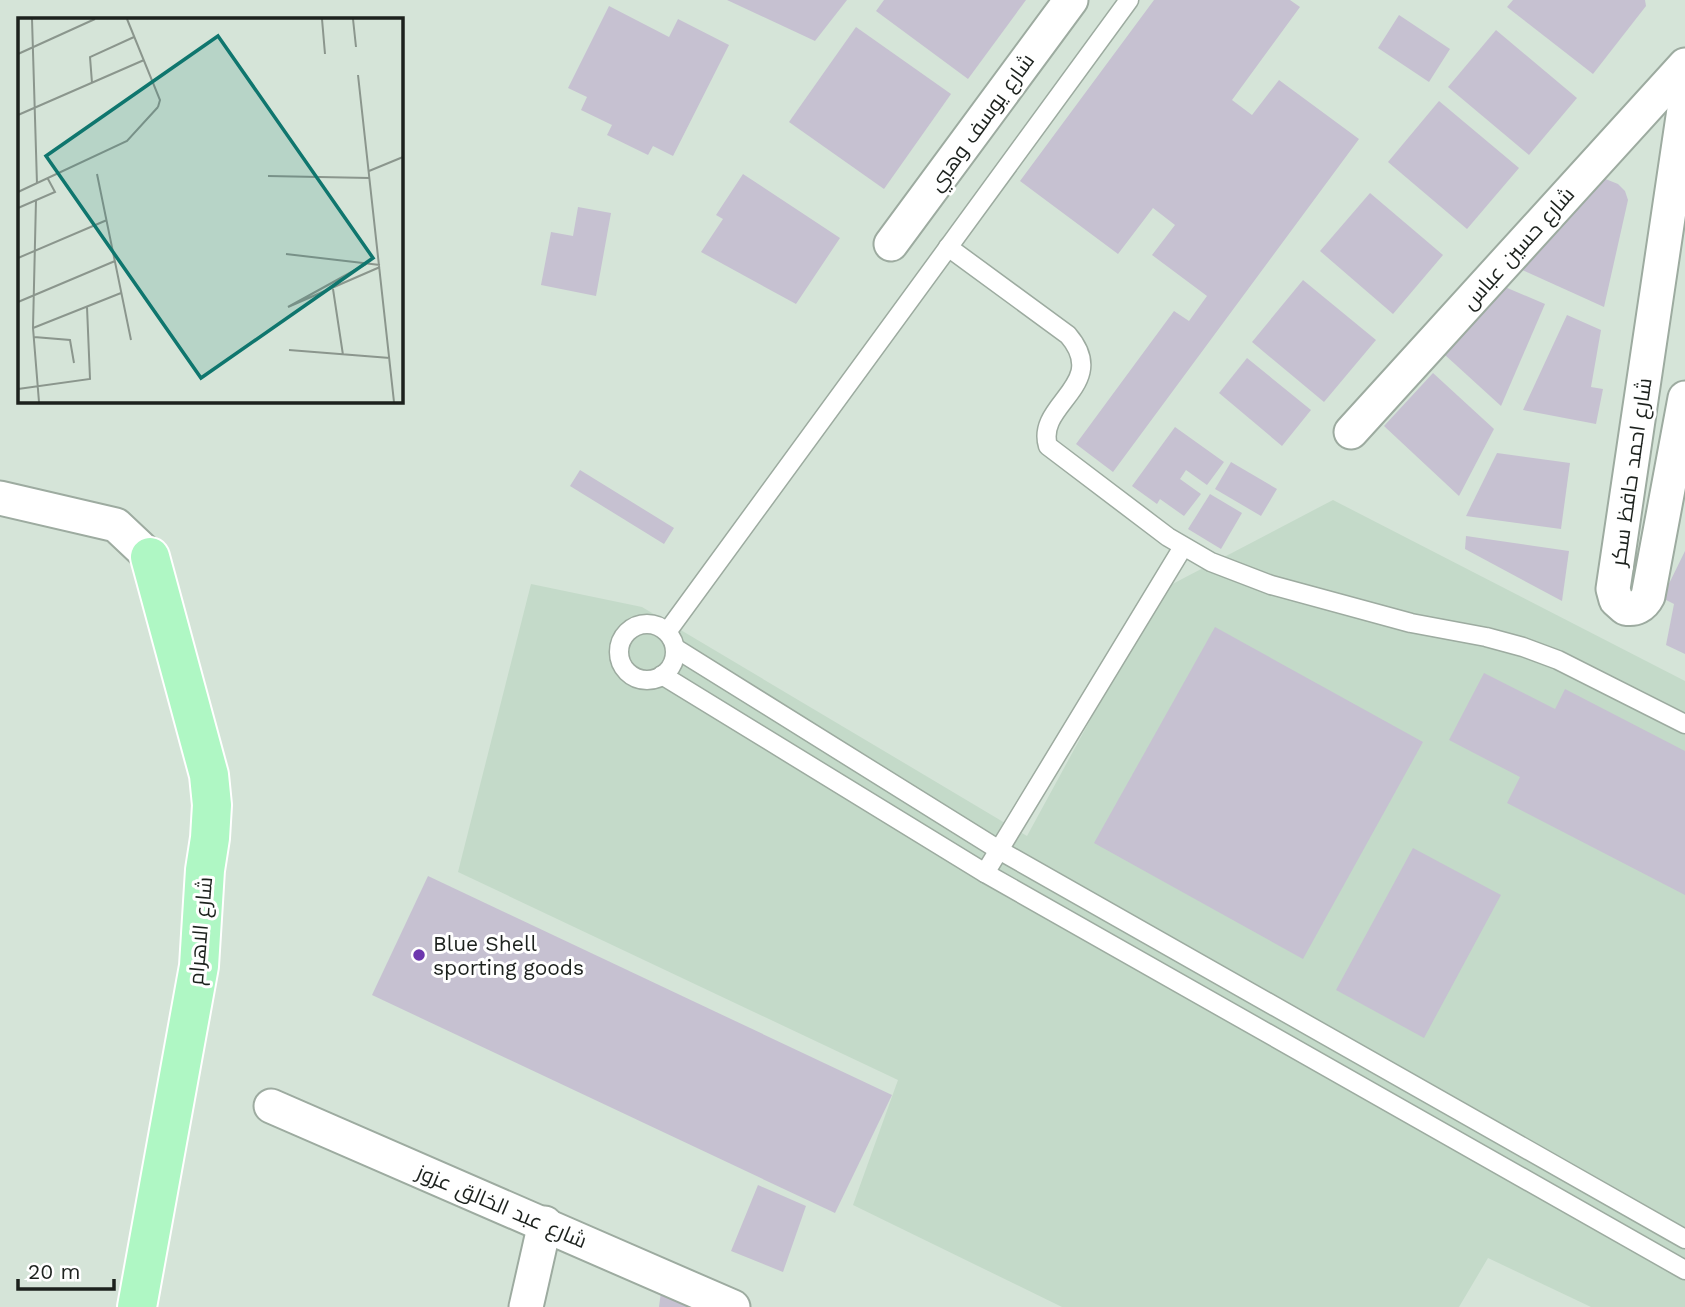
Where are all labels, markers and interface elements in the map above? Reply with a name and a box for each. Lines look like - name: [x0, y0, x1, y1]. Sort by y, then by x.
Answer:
- inset map: [18, 18, 402, 402]
- street label: شارع يوسف وهبي: [923, 48, 1042, 198]
- street label: شارع حسين عباس: [1457, 182, 1581, 316]
- street label: شارع احمد حافظ سكر: [1605, 376, 1659, 569]
- street label: شارع الاهرام: [183, 876, 219, 986]
- place label: Blue Shell sporting goods: [433, 931, 584, 980]
- marker: Blue Shell sporting goods: [411, 947, 427, 963]
- street label: شارع عبد الخالق عزوز: [411, 1158, 591, 1255]
- scale bar: [18, 1248, 114, 1292]
- text: 20 m: [28, 1259, 80, 1284]

